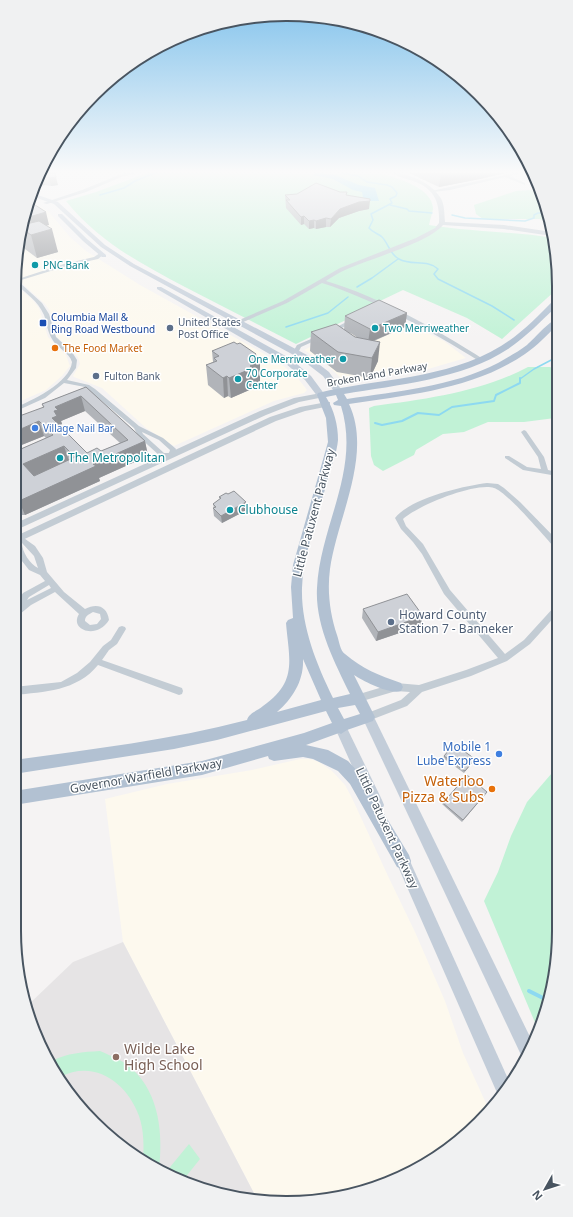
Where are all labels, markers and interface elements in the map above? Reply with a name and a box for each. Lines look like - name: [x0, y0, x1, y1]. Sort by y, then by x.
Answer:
- place label: PNC Bank: [43, 258, 90, 272]
- marker: PNC Bank: [30, 260, 40, 270]
- place label: Columbia Mall & Ring Road Westbound: [51, 310, 155, 336]
- place label: United States Post Office: [178, 315, 241, 341]
- marker: Columbia Mall & Ring Road Westbound: [38, 318, 48, 328]
- place label: Two Merriweather: [383, 321, 469, 335]
- marker: United States Post Office: [165, 323, 175, 333]
- marker: Two Merriweather: [370, 323, 380, 333]
- place label: The Food Market: [63, 341, 143, 355]
- marker: The Food Market: [50, 343, 60, 353]
- place label: One Merriweather: [249, 352, 335, 366]
- marker: One Merriweather: [338, 354, 348, 364]
- street label: Broken Land Parkway: [326, 358, 429, 390]
- place label: 70 Corporate Center: [246, 366, 308, 392]
- place label: Fulton Bank: [104, 369, 161, 383]
- marker: Fulton Bank: [91, 371, 101, 381]
- marker: 70 Corporate Center: [233, 374, 243, 384]
- place label: Village Nail Bar: [43, 421, 114, 435]
- marker: Village Nail Bar: [30, 423, 40, 433]
- street label: Little Patuxent Parkway: [288, 446, 339, 579]
- place label: The Metropolitan: [68, 449, 165, 466]
- marker: The Metropolitan: [55, 453, 65, 463]
- place label: Clubhouse: [238, 501, 298, 518]
- marker: Clubhouse: [225, 505, 235, 515]
- place label: Howard County Station 7 - Banneker: [399, 606, 513, 637]
- marker: Howard County Station 7 - Banneker: [386, 617, 396, 627]
- place label: Mobile 1 Lube Express: [417, 738, 491, 769]
- marker: Mobile 1 Lube Express: [494, 749, 504, 759]
- street label: Governor Warfield Parkway: [69, 754, 224, 797]
- street label: Little Patuxent Parkway: [352, 764, 423, 892]
- place label: Waterloo Pizza & Subs: [402, 771, 484, 806]
- marker: Waterloo Pizza & Subs: [487, 784, 497, 794]
- place label: Wilde Lake High School: [124, 1039, 203, 1074]
- marker: Wilde Lake High School: [111, 1052, 121, 1062]
- north arrow: [525, 1169, 565, 1209]
- text: N: [528, 1187, 545, 1204]

